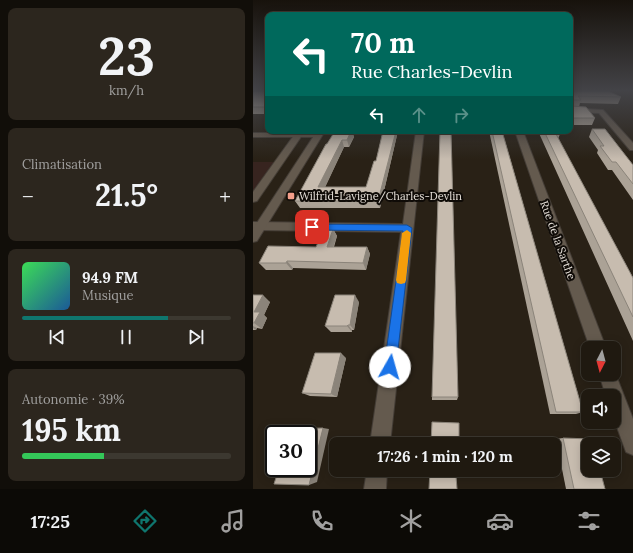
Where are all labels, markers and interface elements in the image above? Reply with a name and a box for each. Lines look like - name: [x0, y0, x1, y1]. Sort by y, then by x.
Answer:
- text: 23: [98, 23, 155, 89]
- text: 70 m: [351, 25, 415, 61]
- icon: left: [285, 28, 337, 80]
- text: Rue Charles-Devlin: [351, 60, 512, 83]
- text: km/h: [109, 82, 144, 99]
- icon: left: [366, 104, 388, 126]
- icon: ahead: [408, 104, 430, 126]
- icon: right: [450, 104, 472, 126]
- text: Climatisation: [22, 156, 102, 173]
- text: 21.5°: [95, 176, 158, 214]
- text: −: [22, 182, 34, 210]
- text: +: [219, 182, 231, 210]
- place label: Wilfrid-Lavigne/Charles-Devlin: [299, 189, 462, 204]
- marker: Wilfrid-Lavigne/Charles-Devlin: [286, 191, 296, 201]
- street label: Rue de la Sarthe: [537, 199, 579, 281]
- pin: [295, 210, 329, 244]
- icon: arrive: [301, 216, 323, 238]
- text: 94.9 FM: [82, 268, 138, 287]
- text: Musique: [82, 287, 134, 304]
- icon: previous: [46, 326, 68, 348]
- icon: pause: [115, 326, 137, 348]
- icon: next: [185, 326, 207, 348]
- north arrow: [581, 341, 621, 381]
- map controls: [581, 341, 621, 477]
- position arrow: [369, 346, 411, 388]
- button: sound: [581, 389, 621, 429]
- text: Autonomie · 39%: [22, 391, 125, 408]
- text: 195 km: [22, 411, 121, 449]
- speed limit sign: 30: [265, 425, 317, 477]
- button: layers: [581, 437, 621, 477]
- text: 17:26 · 1 min · 120 m: [377, 447, 513, 466]
- icon: directions: [131, 507, 159, 535]
- icon: music: [219, 507, 247, 535]
- icon: phone: [308, 507, 336, 535]
- icon: climate: [397, 507, 425, 535]
- icon: car: [486, 507, 514, 535]
- icon: filters: [575, 507, 603, 535]
- text: 17:25: [30, 510, 70, 533]

